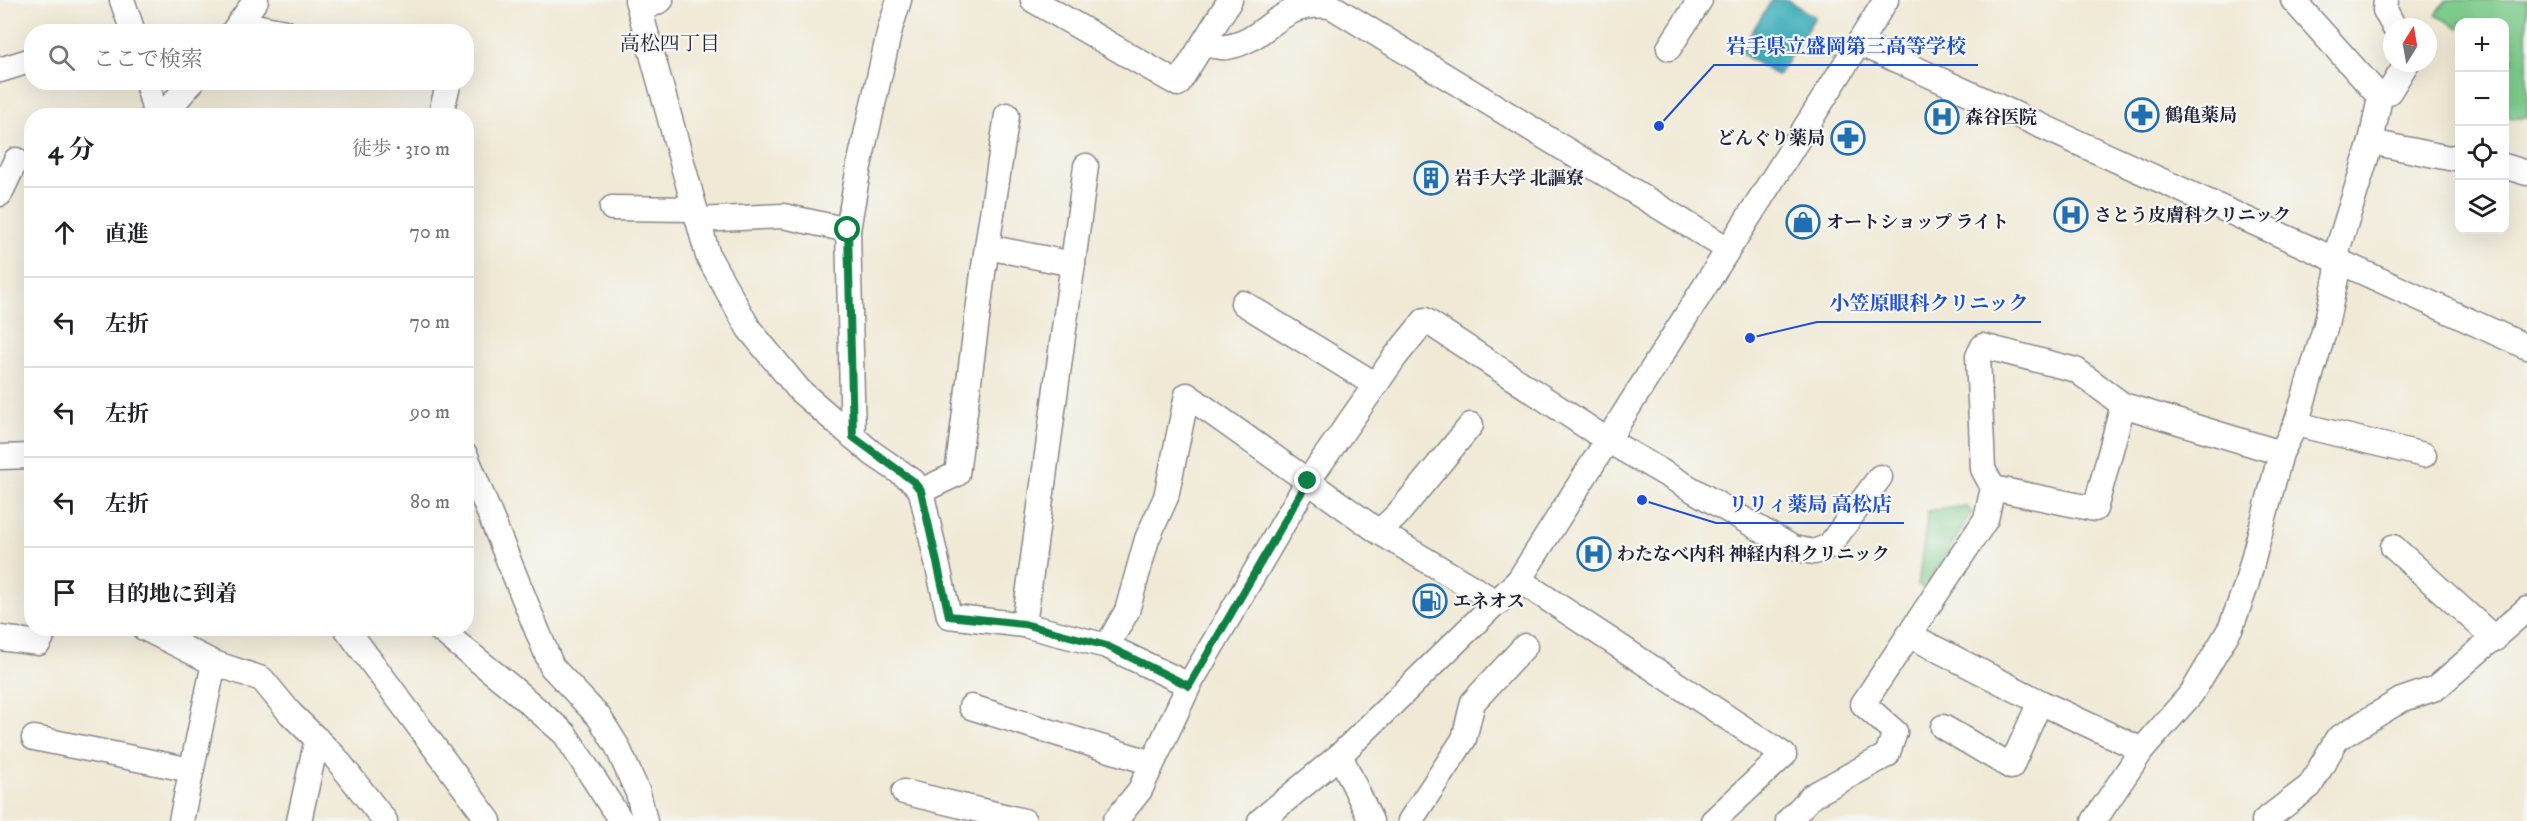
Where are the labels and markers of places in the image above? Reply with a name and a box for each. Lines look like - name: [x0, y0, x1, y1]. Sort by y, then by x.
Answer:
- callout: 岩手県立盛岡第三高等学校: [1714, 27, 1978, 65]
- pharmacy icon: 鶴亀薬局: [2124, 97, 2160, 133]
- hospital icon: 森谷医院: [1924, 99, 1960, 135]
- place label: 鶴亀薬局: [2165, 105, 2237, 127]
- place label: 森谷医院: [1965, 107, 2037, 129]
- pharmacy icon: どんぐり薬局: [1830, 120, 1866, 156]
- place label: どんぐり薬局: [1717, 128, 1825, 150]
- building icon: 岩手大学 北謳寮: [1413, 160, 1449, 196]
- place label: 岩手大学 北謳寮: [1454, 168, 1584, 190]
- hospital icon: さとう皮膚科クリニック: [2053, 197, 2089, 233]
- shop icon: オートショップ ライト: [1785, 204, 1821, 240]
- place label: さとう皮膚科クリニック: [2094, 205, 2291, 227]
- place label: オートショップ ライト: [1826, 212, 2009, 234]
- callout: 小笠原眼科クリニック: [1817, 284, 2041, 322]
- callout: リリィ薬局 高松店: [1716, 485, 1904, 523]
- hospital icon: わたなべ内科 神経内科クリニック: [1576, 536, 1612, 572]
- place label: わたなべ内科 神経内科クリニック: [1617, 544, 1890, 566]
- fuel station icon: エネオス: [1412, 583, 1448, 619]
- place label: エネオス: [1453, 591, 1525, 613]

